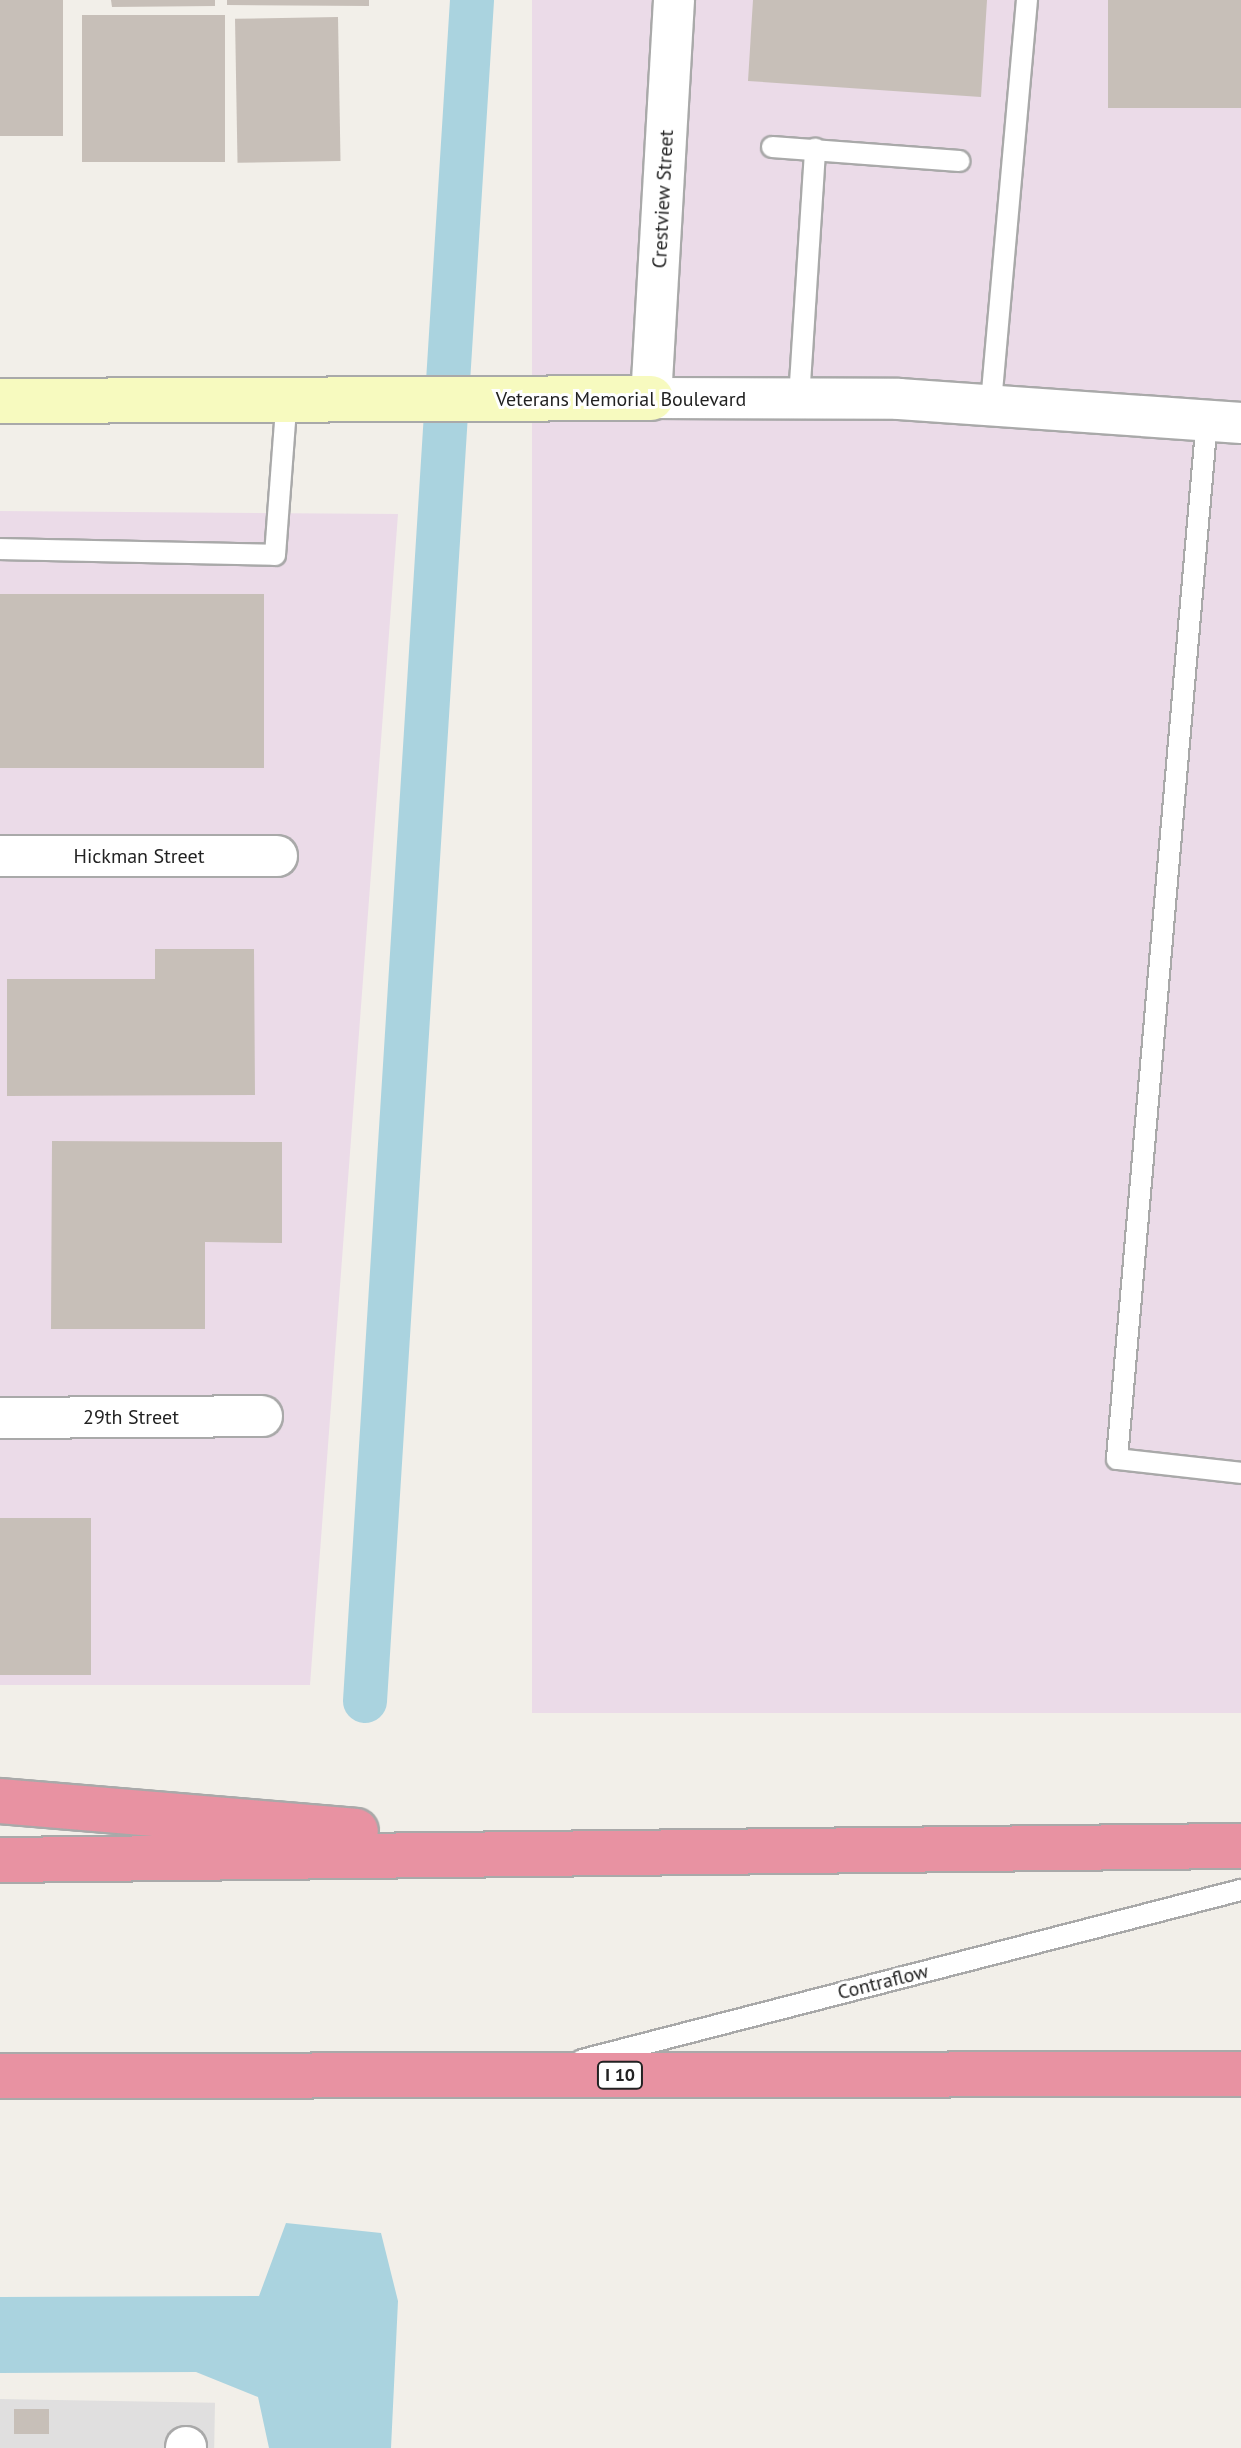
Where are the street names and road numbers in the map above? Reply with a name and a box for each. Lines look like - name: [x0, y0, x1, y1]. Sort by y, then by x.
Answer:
- street label: Crestview Street: [647, 129, 679, 269]
- street label: Veterans Memorial Boulevard: [496, 387, 746, 411]
- street label: Hickman Street: [74, 844, 204, 868]
- street label: 29th Street: [83, 1405, 179, 1429]
- street label: Contraflow: [835, 1959, 931, 2005]
- road number: I 10: [596, 2061, 644, 2089]

